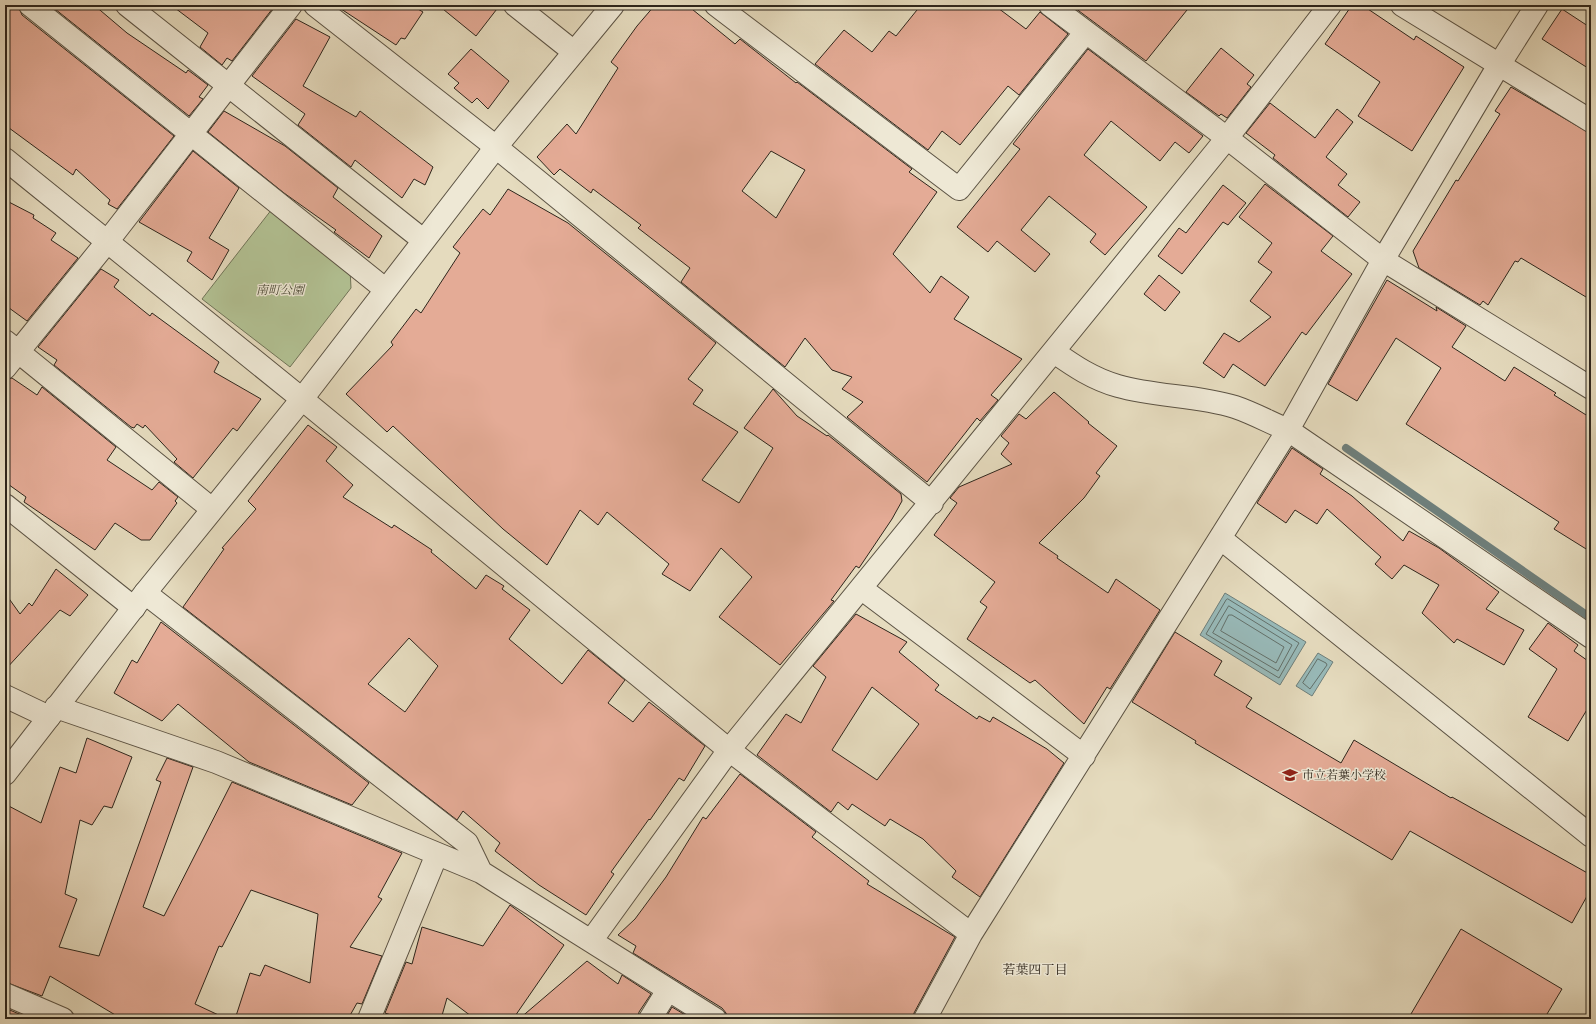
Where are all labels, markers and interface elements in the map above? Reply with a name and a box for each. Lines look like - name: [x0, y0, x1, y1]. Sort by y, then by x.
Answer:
- park label: 南町公園: [256, 283, 306, 299]
- school or university icon: 市立若葉小学校: [1281, 766, 1299, 784]
- place label: 市立若葉小学校: [1302, 768, 1386, 784]
- district label: 若葉四丁目: [1002, 962, 1068, 980]

